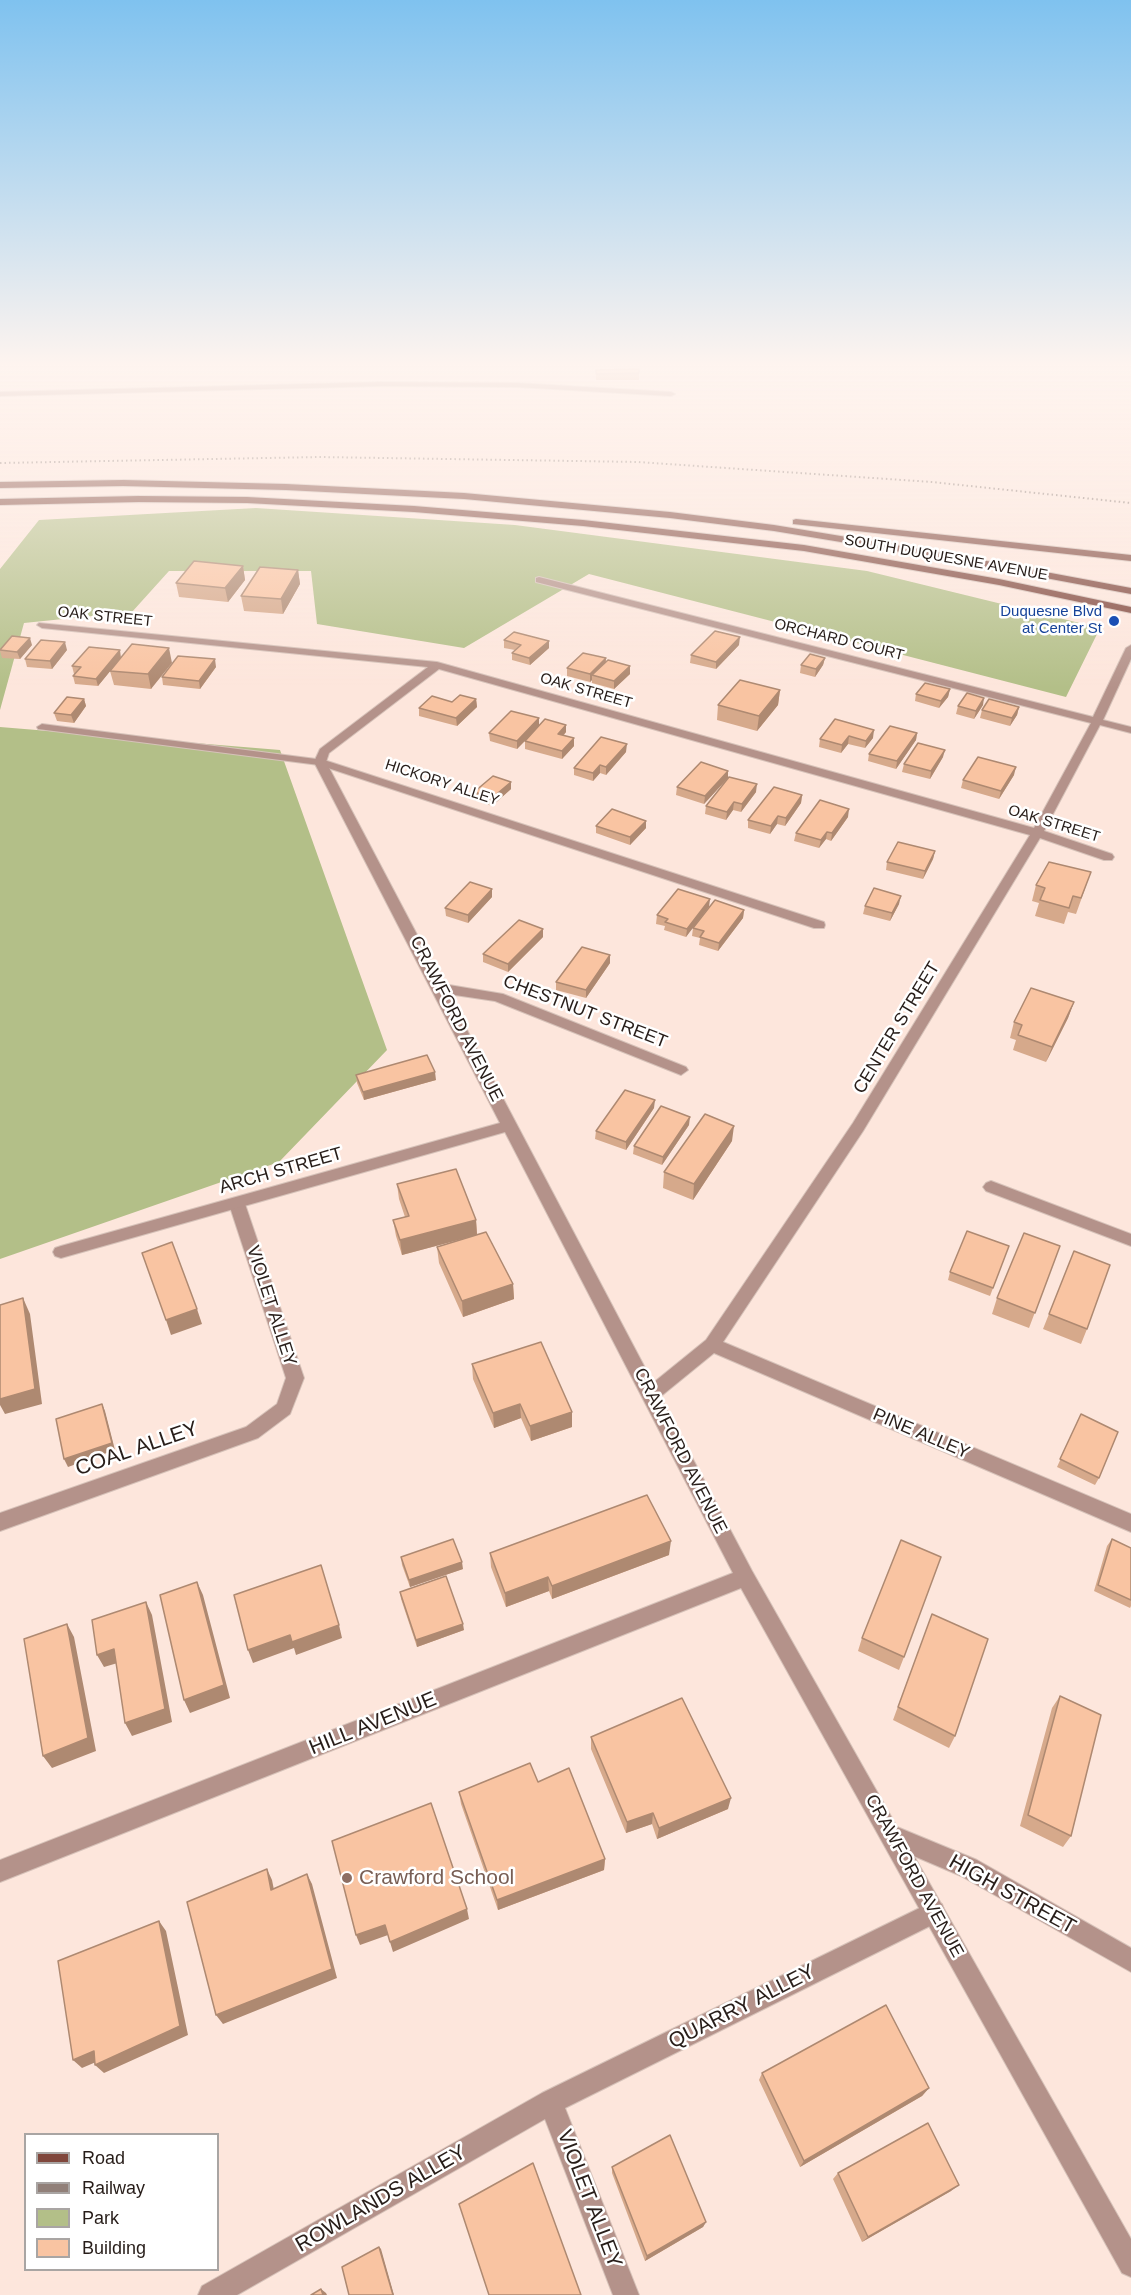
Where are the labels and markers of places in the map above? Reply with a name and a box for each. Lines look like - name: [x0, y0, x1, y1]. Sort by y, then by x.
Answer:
- place label: Duquesne Blvd at Center St: [1000, 603, 1102, 638]
- marker: Duquesne Blvd at Center St: [1107, 614, 1121, 628]
- place label: Crawford School: [359, 1865, 514, 1891]
- marker: Crawford School: [340, 1871, 354, 1885]

